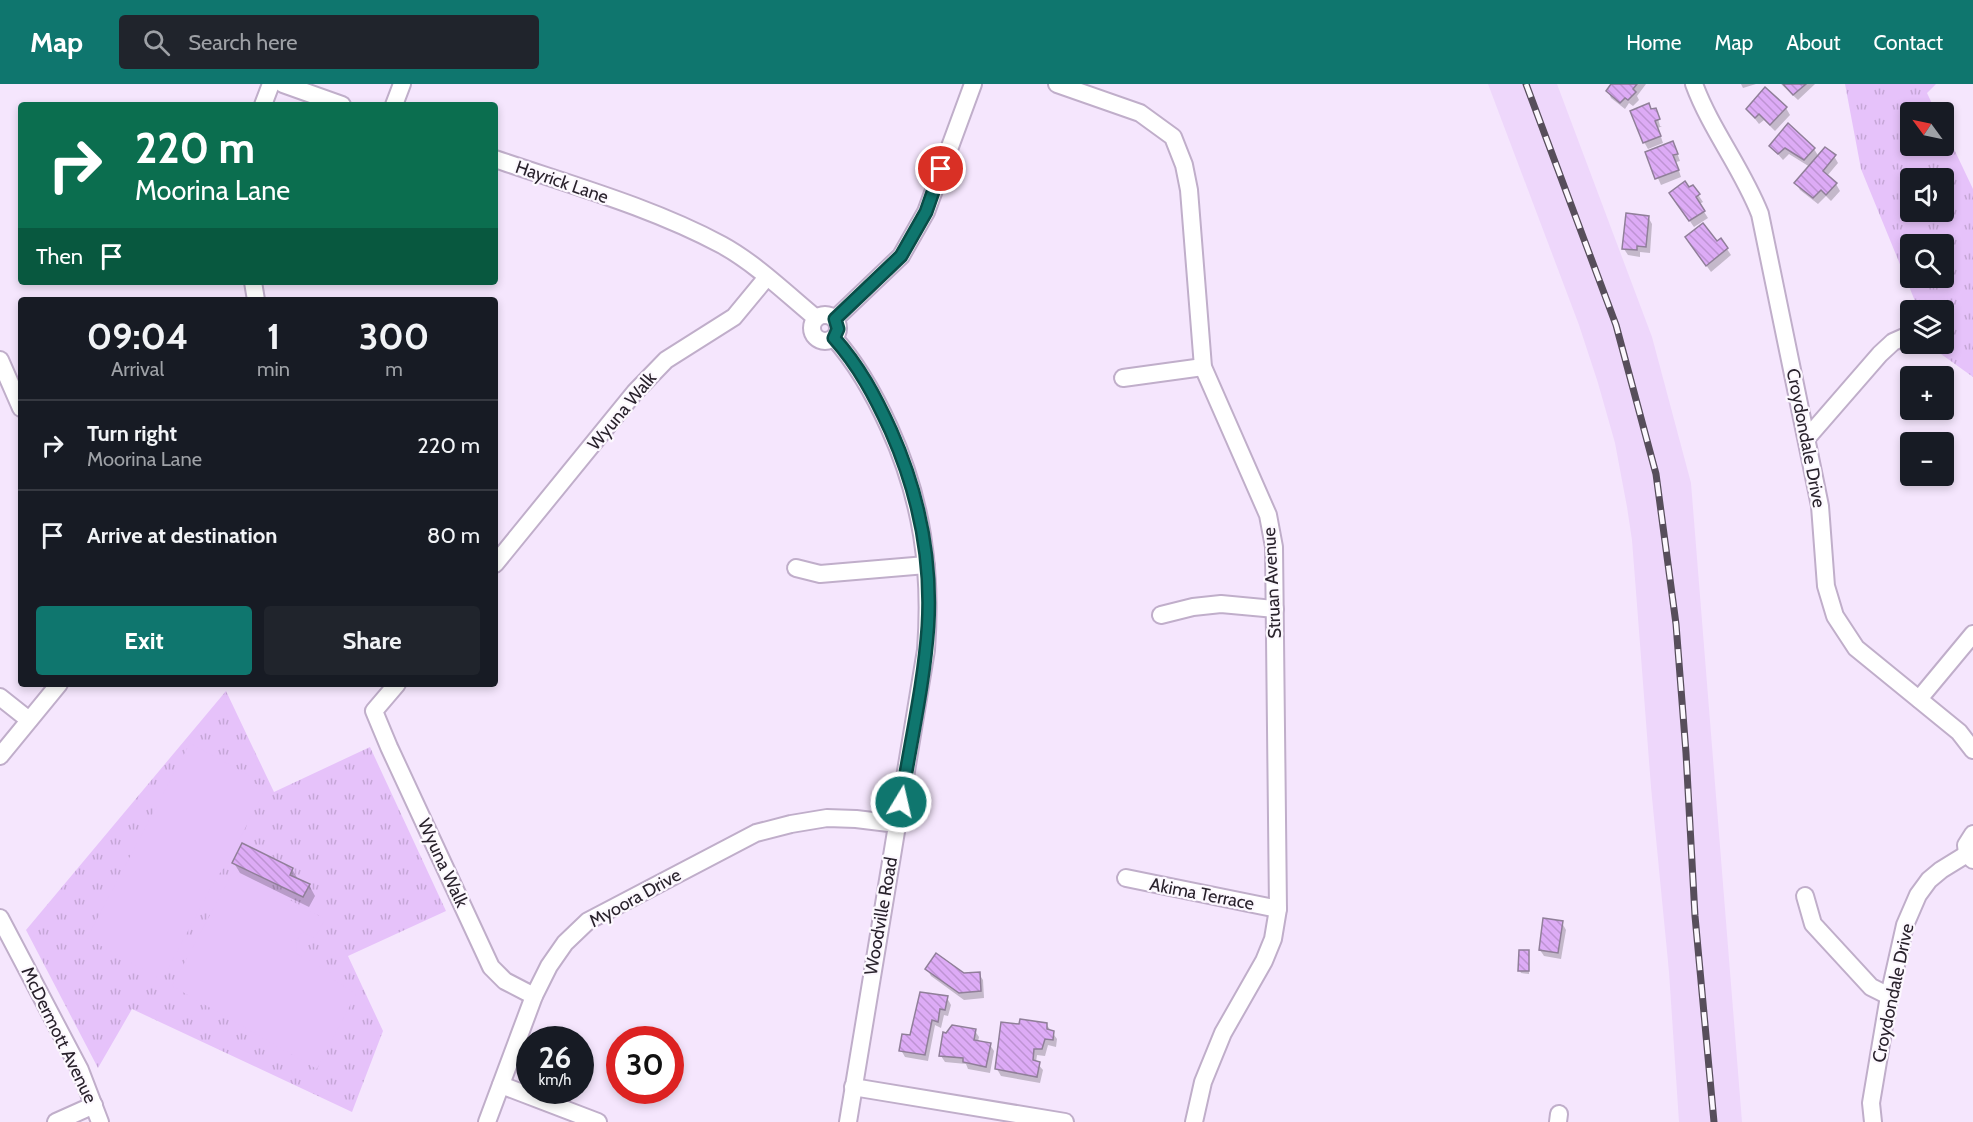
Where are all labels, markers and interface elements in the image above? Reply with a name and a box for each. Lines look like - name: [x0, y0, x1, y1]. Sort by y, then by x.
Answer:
- search box: [119, 15, 539, 69]
- text: Map: [30, 25, 83, 59]
- icon: search: [140, 26, 173, 59]
- text: Search here: [188, 29, 297, 56]
- text: Home: [1626, 30, 1682, 55]
- text: Map: [1715, 30, 1753, 55]
- text: About: [1786, 30, 1840, 55]
- text: Contact: [1873, 30, 1943, 55]
- north arrow: [1900, 102, 1954, 156]
- map controls: [1900, 102, 1954, 486]
- text: 220 m: [135, 122, 255, 174]
- icon: right: [36, 126, 114, 204]
- pin: [915, 143, 966, 194]
- icon: arrive: [924, 152, 957, 185]
- street label: Hayrick Lane: [513, 156, 611, 208]
- button: sound: [1900, 168, 1954, 222]
- text: Moorina Lane: [135, 174, 290, 207]
- button: search: [1900, 234, 1954, 288]
- icon: arrive: [95, 240, 128, 273]
- text: Then: [36, 243, 83, 270]
- button: layers: [1900, 300, 1954, 354]
- text: 09:04: [87, 314, 188, 358]
- text: 1: [267, 314, 280, 358]
- text: 300: [359, 314, 429, 358]
- text: Arrival: [111, 357, 164, 381]
- text: min: [257, 357, 290, 381]
- text: m: [385, 357, 403, 381]
- street label: Croydondale Drive: [1782, 366, 1830, 510]
- button: +: [1900, 366, 1954, 420]
- street label: Wyuna Walk: [583, 367, 662, 455]
- text: Turn right: [87, 420, 177, 447]
- icon: right: [36, 429, 69, 462]
- text: 220 m: [417, 432, 480, 459]
- button: −: [1900, 432, 1954, 486]
- text: Moorina Lane: [87, 447, 202, 471]
- icon: arrive: [36, 519, 69, 552]
- text: Arrive at destination: [87, 522, 277, 549]
- text: 80 m: [427, 522, 480, 549]
- street label: Struan Avenue: [1258, 527, 1286, 639]
- button: Exit: [36, 606, 252, 675]
- button: Share: [264, 606, 480, 675]
- position arrow: [869, 770, 933, 834]
- street label: Wyuna Walk: [413, 815, 474, 912]
- street label: Woodville Road: [860, 855, 902, 977]
- street label: Myoora Drive: [585, 864, 685, 932]
- street label: Akima Terrace: [1148, 873, 1256, 915]
- street label: Croydondale Drive: [1868, 922, 1918, 1064]
- street label: McDermott Avenue: [16, 963, 102, 1107]
- speed limit sign: 30: [606, 1026, 684, 1104]
- text: 26: [539, 1039, 571, 1076]
- text: km/h: [539, 1071, 571, 1089]

